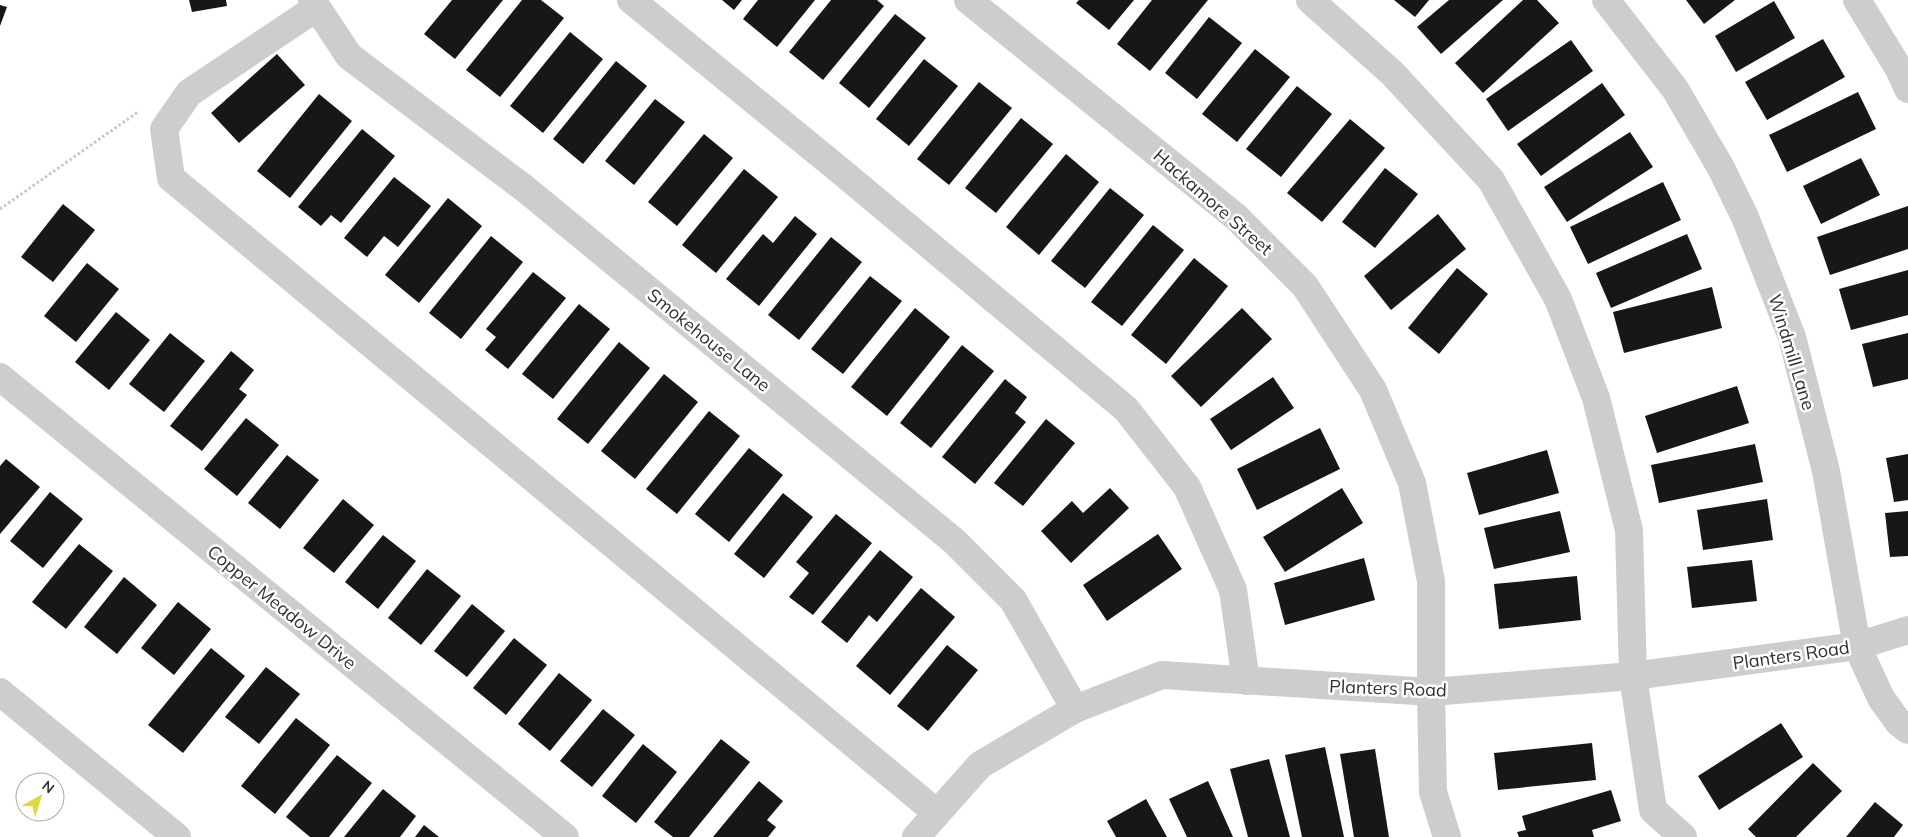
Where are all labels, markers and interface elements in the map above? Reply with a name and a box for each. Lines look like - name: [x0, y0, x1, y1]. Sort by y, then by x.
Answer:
- street label: Hackamore Street: [1149, 144, 1277, 260]
- street label: Smokehouse Lane: [643, 283, 775, 397]
- street label: Windmill Lane: [1763, 291, 1821, 413]
- street label: Copper Meadow Drive: [203, 540, 361, 674]
- street label: Planters Road: [1731, 635, 1851, 675]
- street label: Planters Road: [1329, 674, 1447, 702]
- north arrow: [15, 772, 65, 822]
- text: N: [38, 777, 58, 797]

